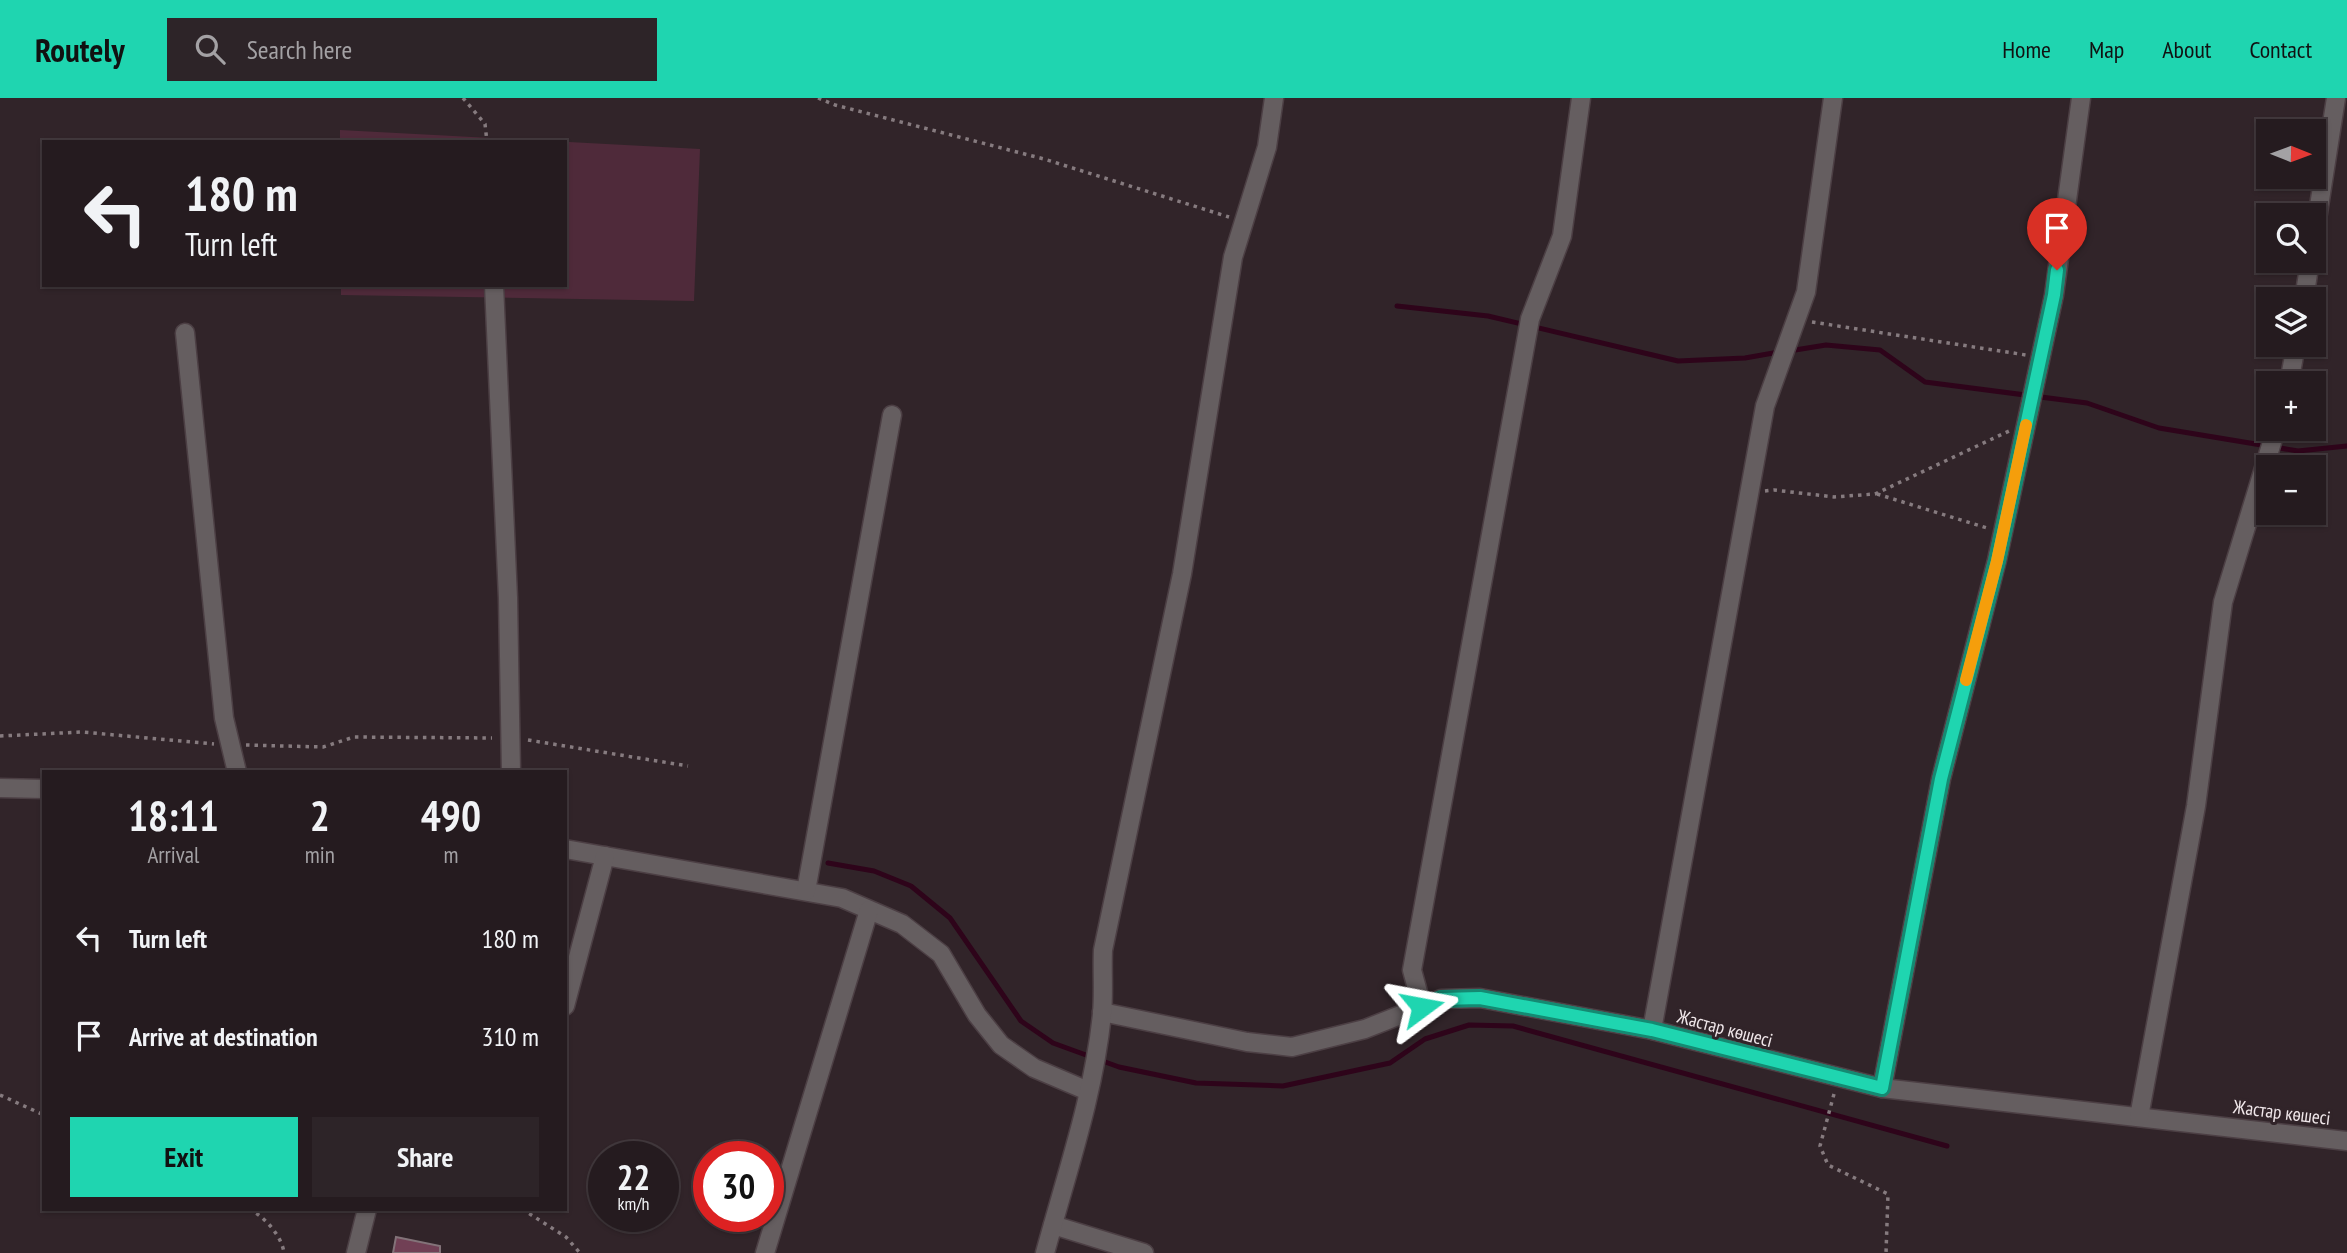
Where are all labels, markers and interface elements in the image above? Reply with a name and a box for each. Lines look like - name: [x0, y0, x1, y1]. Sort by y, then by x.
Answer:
- search box: [167, 18, 657, 81]
- text: Routely: [35, 28, 125, 71]
- icon: search: [191, 30, 229, 68]
- text: Search here: [247, 33, 352, 66]
- text: Home: [2002, 34, 2051, 65]
- text: Map: [2089, 34, 2124, 65]
- text: About: [2162, 34, 2211, 65]
- text: Contact: [2249, 34, 2312, 65]
- north arrow: [2256, 119, 2326, 189]
- map controls: [2256, 119, 2326, 525]
- text: 180 m: [185, 161, 298, 225]
- icon: left: [70, 168, 161, 259]
- pin: [2027, 198, 2087, 270]
- button: search: [2256, 203, 2326, 273]
- icon: arrive: [2038, 209, 2076, 247]
- text: Turn left: [185, 223, 277, 265]
- button: layers: [2256, 287, 2326, 357]
- button: +: [2256, 371, 2326, 441]
- button: −: [2256, 455, 2326, 525]
- text: 18:11: [128, 788, 219, 843]
- text: 2: [310, 788, 330, 843]
- text: 490: [421, 788, 481, 843]
- text: Arrival: [147, 840, 199, 869]
- text: min: [305, 840, 335, 869]
- text: m: [443, 840, 458, 869]
- icon: left: [70, 919, 108, 957]
- text: Turn left: [129, 922, 207, 955]
- text: 180 m: [481, 922, 539, 955]
- position arrow: [1385, 970, 1459, 1044]
- street label: Жастар көшесі: [1674, 1003, 1775, 1052]
- icon: arrive: [70, 1017, 108, 1055]
- text: Arrive at destination: [129, 1020, 318, 1053]
- text: 310 m: [481, 1020, 539, 1053]
- street label: Жастар көшесі: [2231, 1094, 2332, 1130]
- button: Exit: [70, 1117, 298, 1197]
- button: Share: [312, 1117, 539, 1197]
- speed limit sign: 30: [693, 1141, 784, 1232]
- text: 22: [617, 1154, 650, 1200]
- text: km/h: [618, 1192, 649, 1215]

